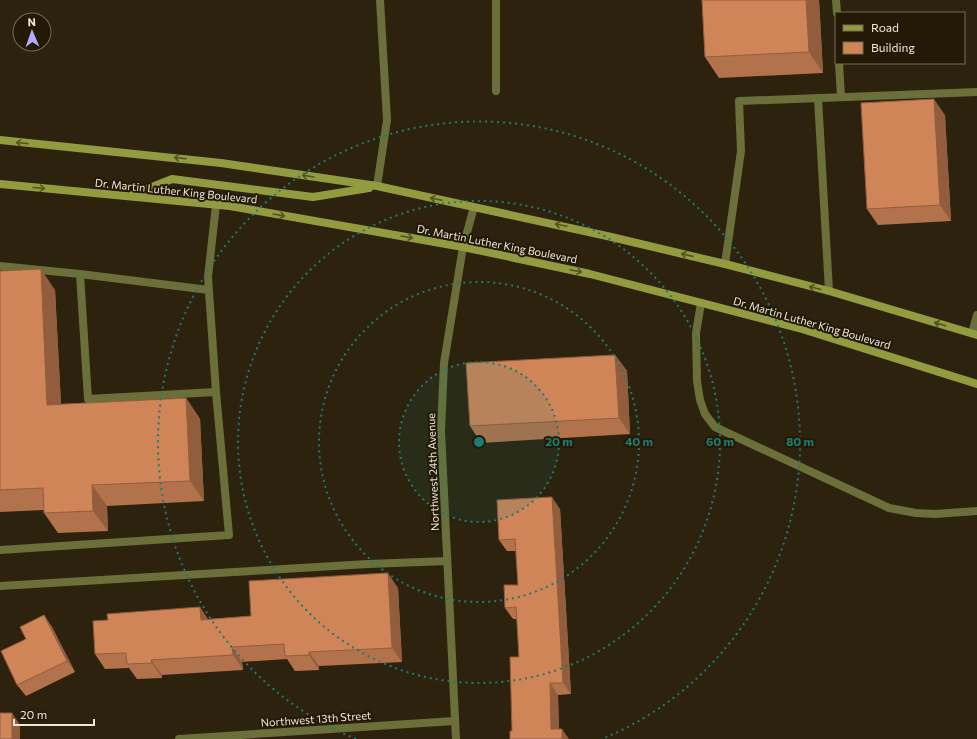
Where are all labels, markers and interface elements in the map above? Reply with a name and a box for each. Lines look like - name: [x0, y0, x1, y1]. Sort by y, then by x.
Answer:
- north arrow: [12, 12, 52, 52]
- legend: [835, 12, 965, 64]
- text: N: [27, 15, 36, 28]
- text: Road: [871, 20, 899, 34]
- text: Building: [871, 40, 915, 54]
- one-way arrow: [16, 139, 29, 146]
- one-way arrow: [174, 155, 187, 162]
- one-way arrow: [302, 172, 315, 180]
- street label: Dr. Martin Luther King Boulevard: [94, 176, 258, 205]
- one-way arrow: [32, 184, 45, 191]
- one-way arrow: [430, 194, 443, 202]
- one-way arrow: [272, 211, 285, 219]
- one-way arrow: [555, 221, 568, 229]
- street label: Dr. Martin Luther King Boulevard: [416, 222, 578, 265]
- one-way arrow: [400, 233, 413, 241]
- one-way arrow: [681, 250, 694, 258]
- one-way arrow: [569, 268, 582, 276]
- one-way arrow: [809, 283, 822, 291]
- street label: Dr. Martin Luther King Boulevard: [732, 294, 892, 351]
- one-way arrow: [933, 320, 946, 327]
- street label: Northwest 24th Avenue: [424, 413, 441, 531]
- text: 20 m: [545, 434, 573, 448]
- text: 40 m: [625, 434, 653, 448]
- text: 60 m: [706, 434, 734, 448]
- text: 80 m: [786, 434, 814, 448]
- centre of rings: [472, 435, 486, 449]
- scale bar: [14, 701, 94, 727]
- text: 20 m: [20, 707, 47, 721]
- street label: Northwest 13th Street: [260, 708, 372, 729]

